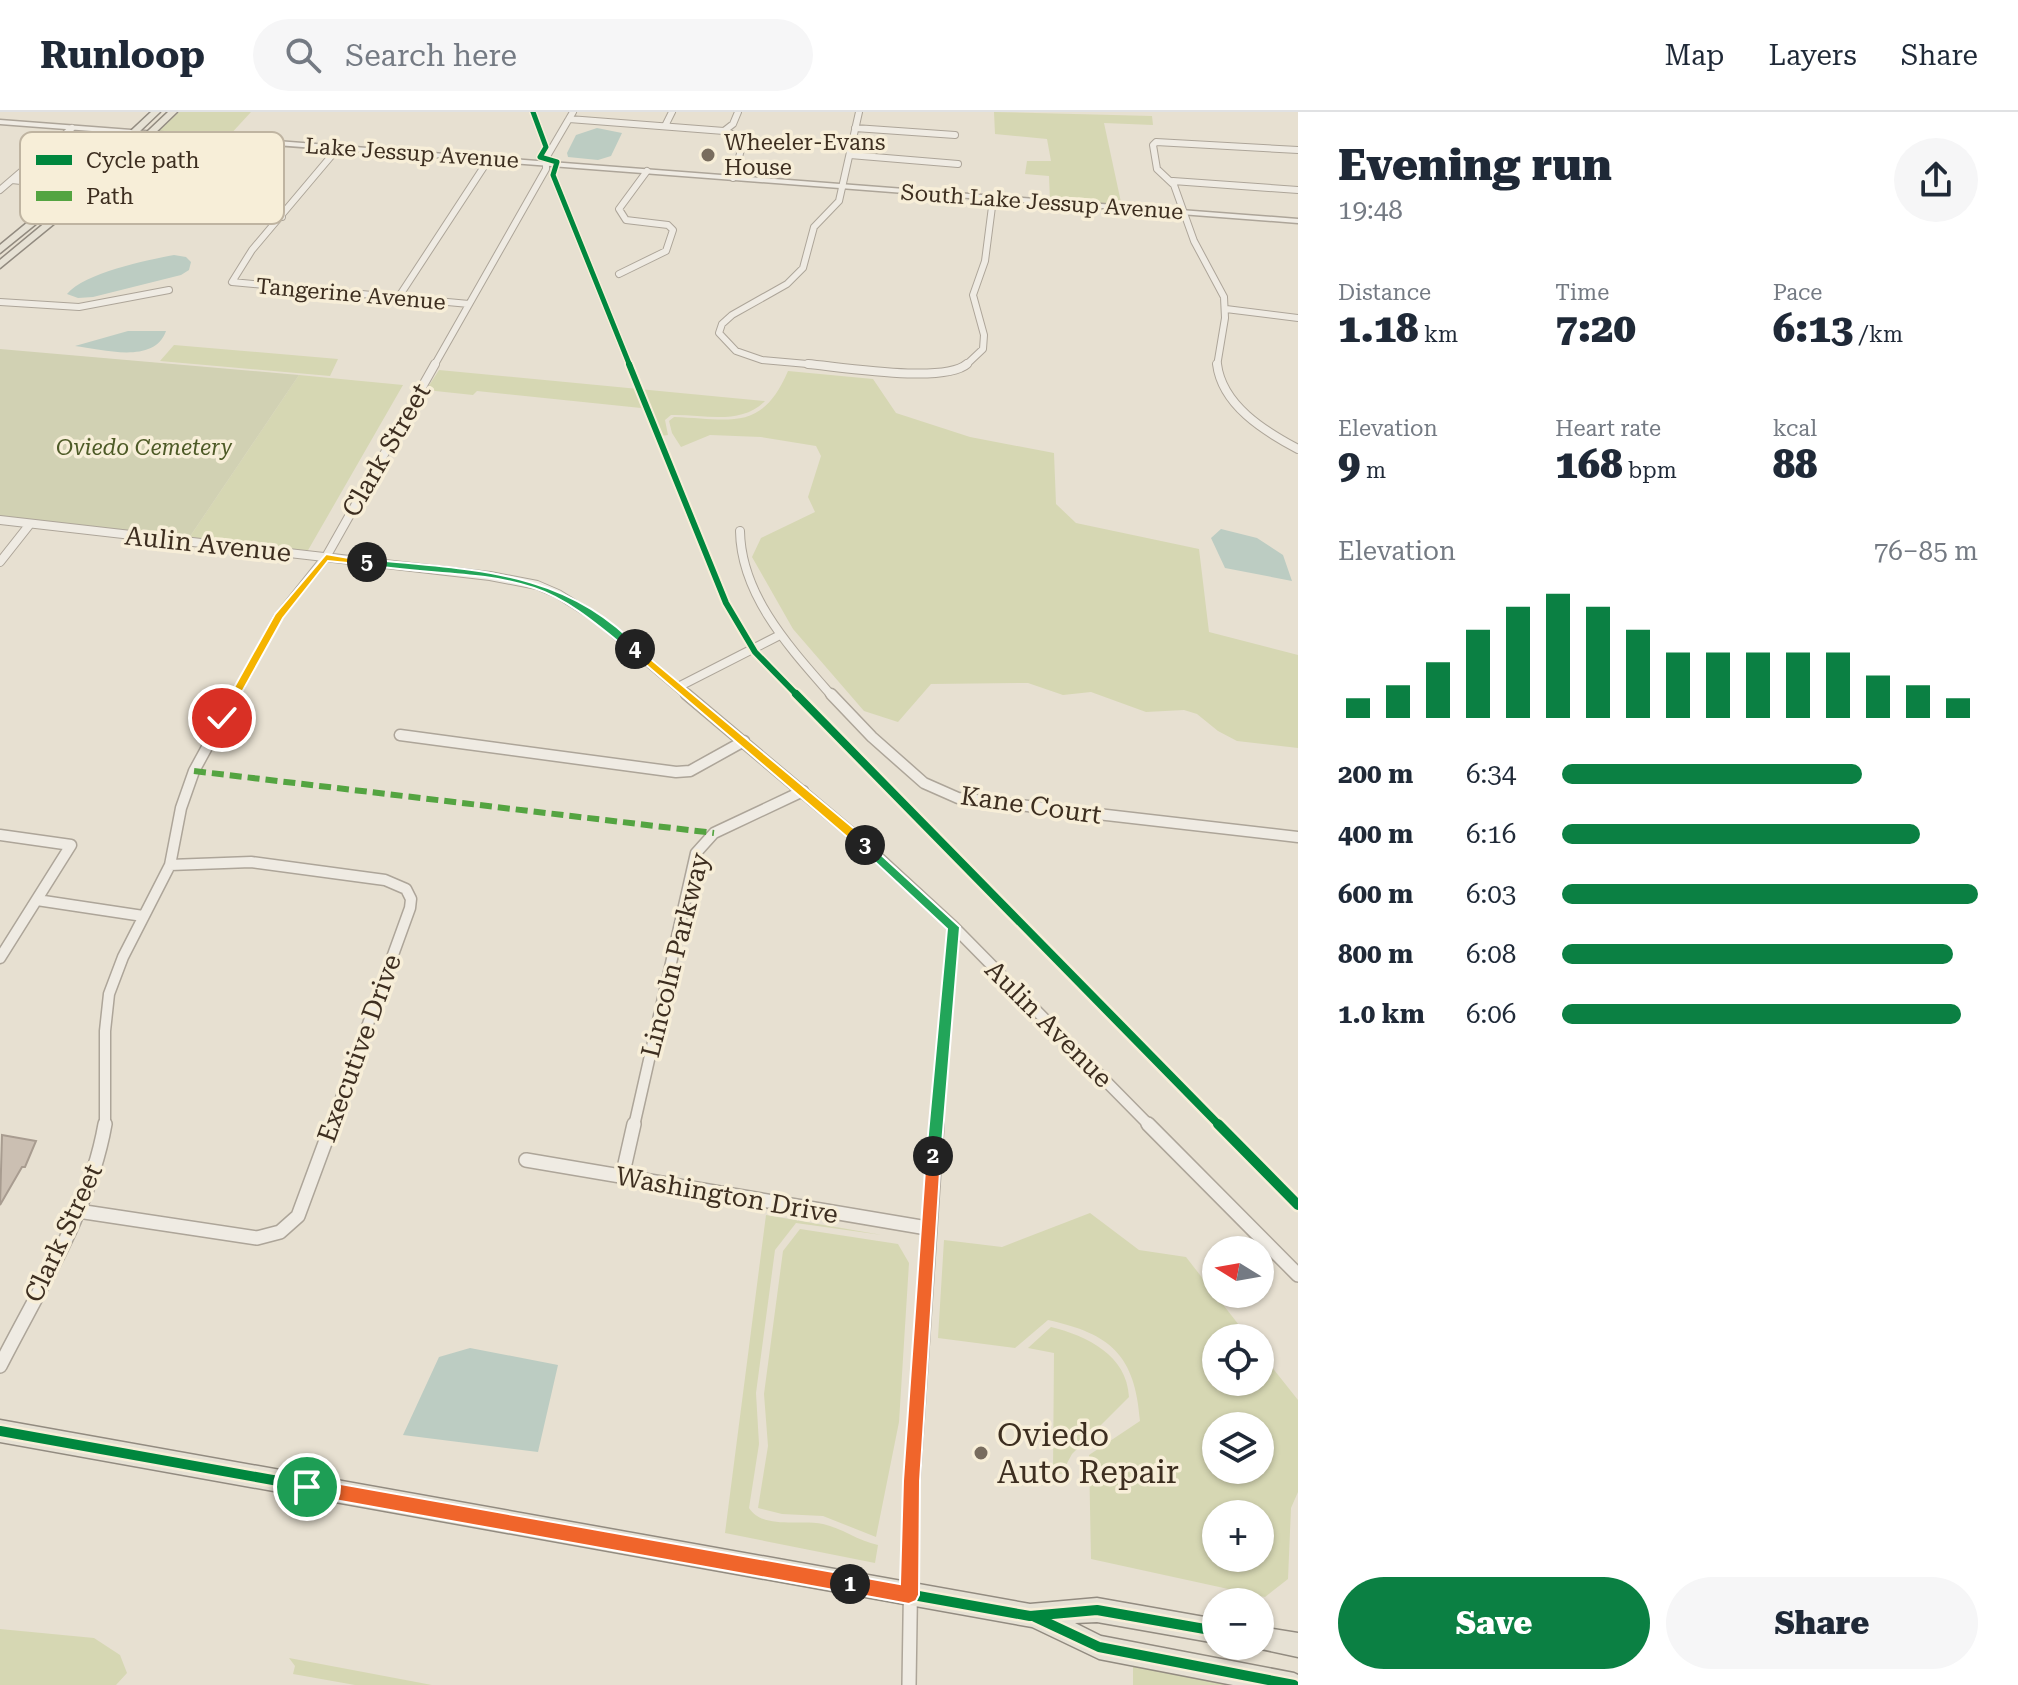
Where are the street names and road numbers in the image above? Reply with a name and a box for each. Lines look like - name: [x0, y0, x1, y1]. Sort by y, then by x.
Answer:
- street label: Lake Jessup Avenue: [304, 133, 520, 173]
- street label: South Lake Jessup Avenue: [900, 180, 1184, 224]
- street label: Tangerine Avenue: [255, 273, 447, 315]
- street label: Clark Street: [336, 378, 436, 522]
- street label: Aulin Avenue: [123, 520, 293, 568]
- street label: Kane Court: [959, 780, 1104, 830]
- street label: Lincoln Parkway: [635, 849, 715, 1061]
- street label: Executive Drive: [311, 950, 407, 1146]
- street label: Aulin Avenue: [979, 954, 1119, 1094]
- street label: Clark Street: [18, 1159, 108, 1307]
- street label: Washington Drive: [613, 1161, 841, 1229]

